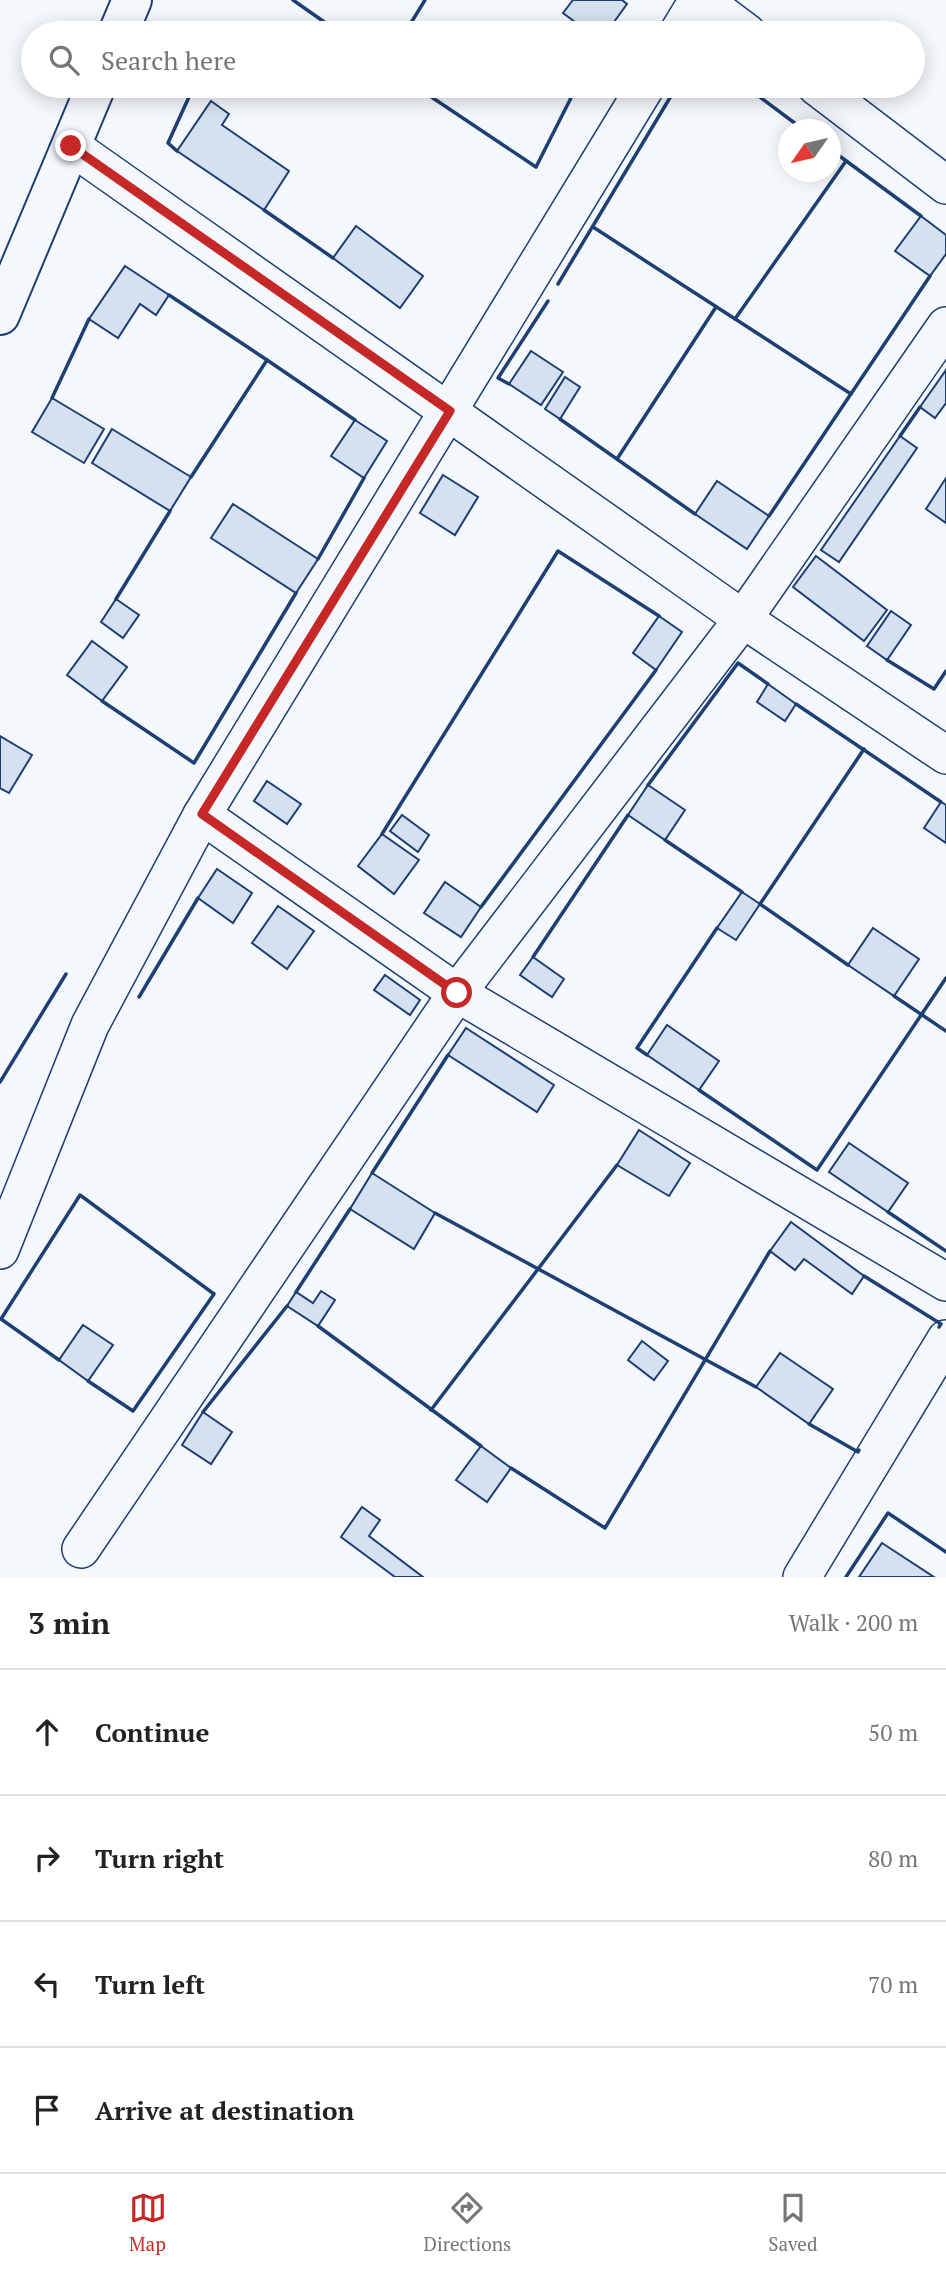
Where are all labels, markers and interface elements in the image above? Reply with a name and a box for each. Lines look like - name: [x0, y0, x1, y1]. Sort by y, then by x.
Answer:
- search box: [21, 21, 925, 98]
- icon: search: [45, 41, 83, 79]
- text: Search here: [101, 43, 236, 77]
- north arrow: [778, 119, 841, 182]
- route end: [55, 130, 86, 161]
- route start: [441, 977, 472, 1008]
- text: 3 min: [28, 1603, 110, 1643]
- text: Walk · 200 m: [789, 1607, 918, 1638]
- icon: ahead: [28, 1713, 66, 1751]
- text: Continue: [95, 1715, 209, 1749]
- text: 50 m: [868, 1717, 918, 1748]
- icon: right: [28, 1839, 66, 1877]
- text: Turn right: [95, 1841, 224, 1875]
- text: 80 m: [868, 1843, 918, 1874]
- icon: left: [28, 1965, 66, 2003]
- text: Turn left: [95, 1967, 205, 2001]
- text: 70 m: [868, 1969, 918, 2000]
- icon: arrive: [28, 2091, 66, 2129]
- text: Arrive at destination: [95, 2093, 354, 2127]
- tab: Map: [129, 2189, 167, 2256]
- tab: Directions: [424, 2189, 511, 2256]
- tab: Saved: [768, 2189, 817, 2256]

